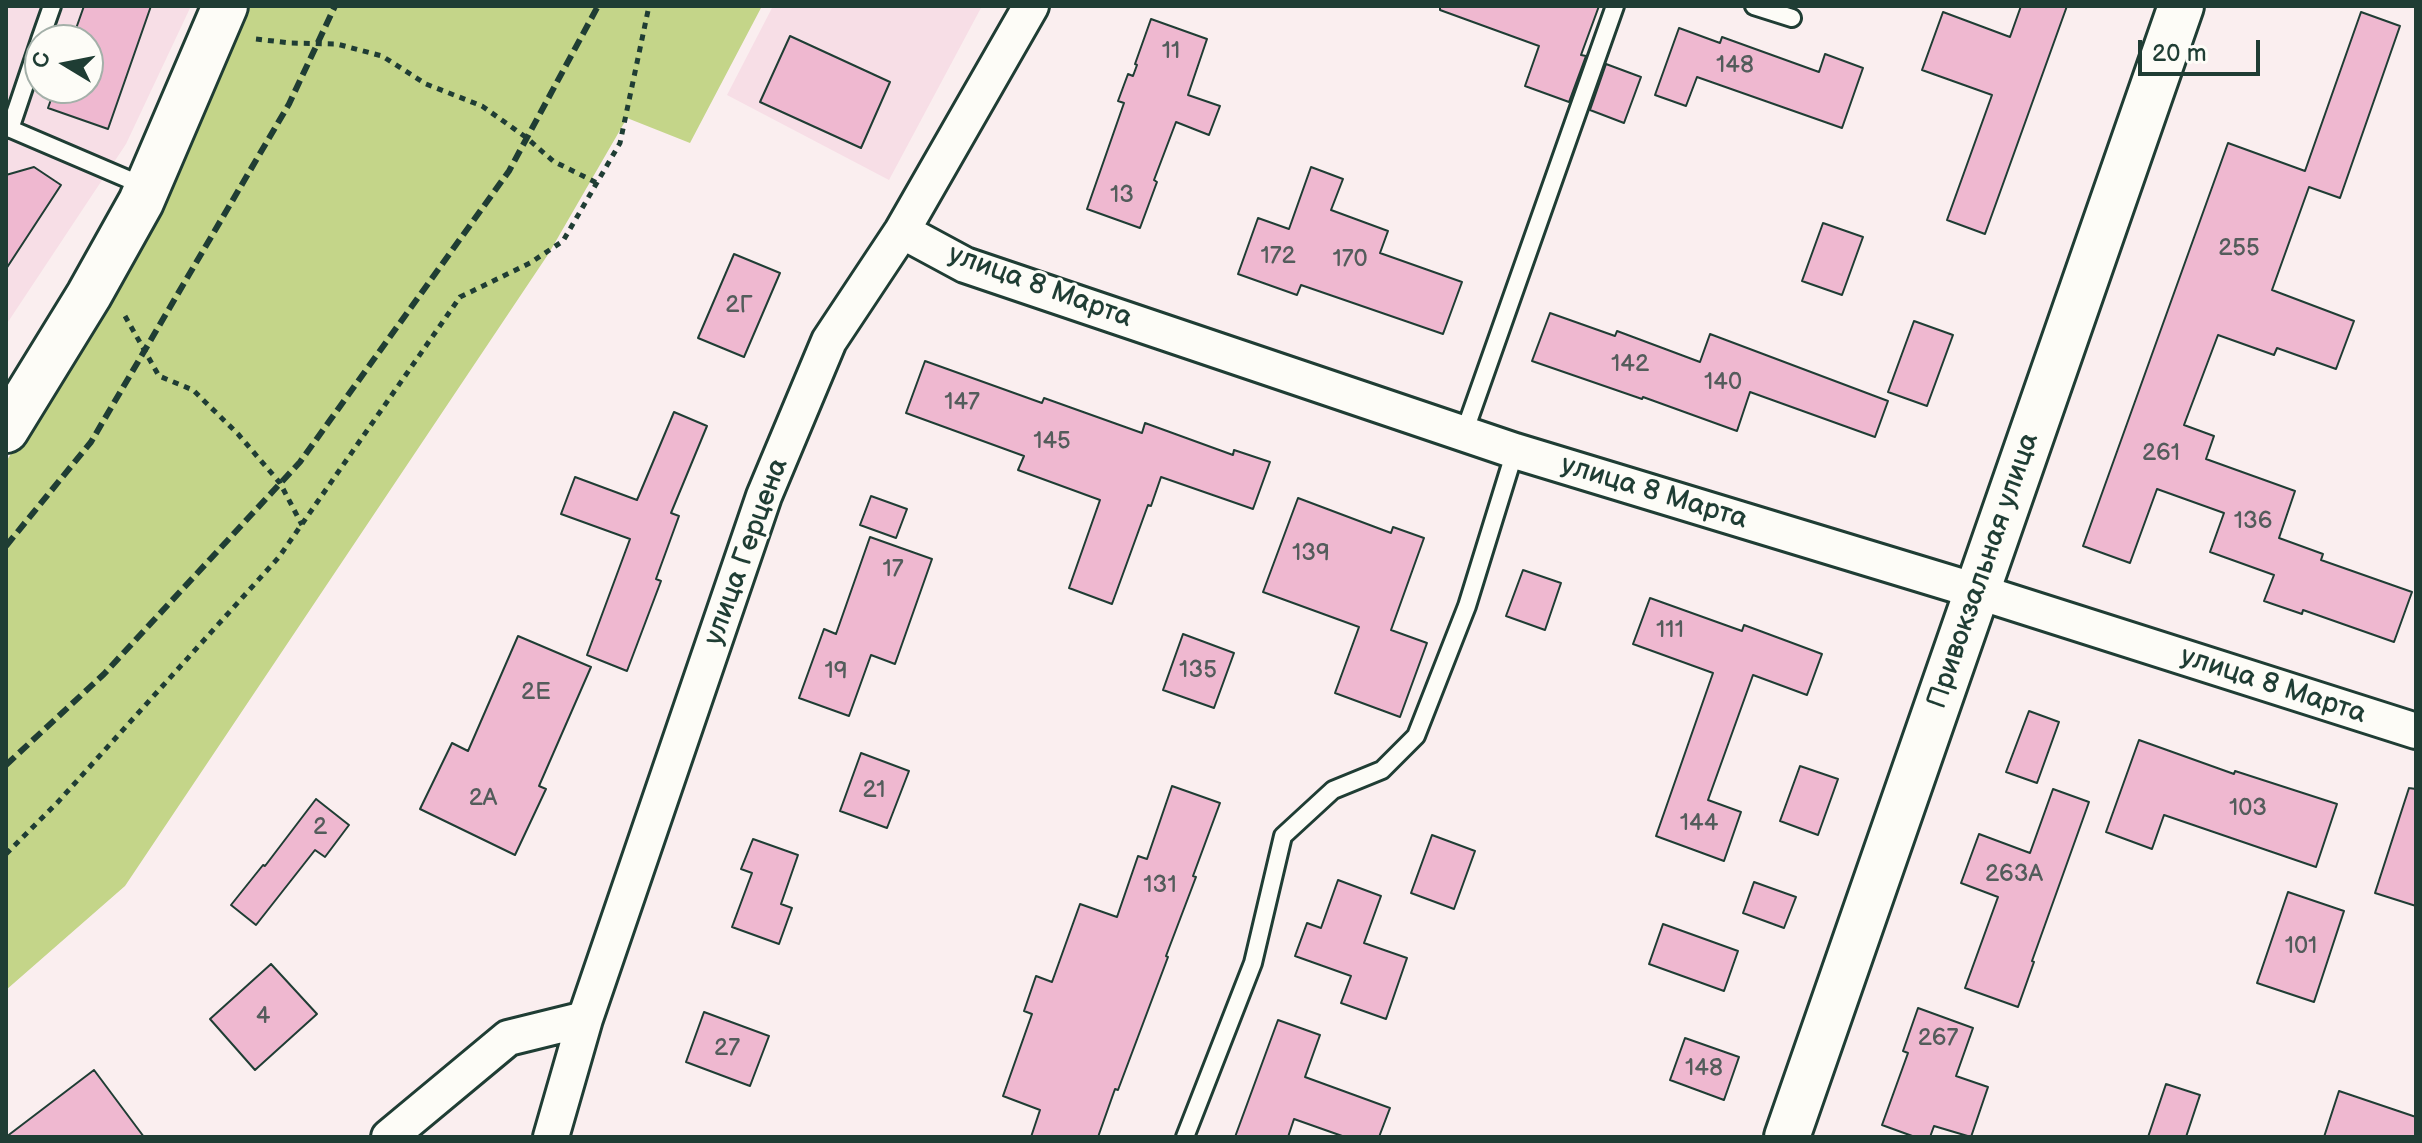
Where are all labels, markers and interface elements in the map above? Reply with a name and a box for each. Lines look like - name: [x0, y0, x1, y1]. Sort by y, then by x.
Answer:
- north arrow: [24, 24, 104, 104]
- scale bar: [2142, 24, 2264, 74]
- house number: 11: [1162, 38, 1180, 66]
- text: 20 m: [2152, 39, 2207, 68]
- text: С: [27, 50, 56, 70]
- house number: 148: [1716, 52, 1754, 80]
- house number: 13: [1110, 182, 1134, 210]
- house number: 255: [2218, 235, 2260, 263]
- street label: улица 8 Марта: [944, 238, 1136, 336]
- house number: 172: [1260, 243, 1296, 271]
- house number: 170: [1332, 246, 1368, 274]
- house number: 2Г: [725, 292, 753, 320]
- house number: 142: [1611, 351, 1649, 379]
- house number: 140: [1704, 369, 1742, 397]
- house number: 147: [944, 389, 980, 417]
- house number: 145: [1033, 428, 1071, 456]
- street label: Привокзальная улица: [1921, 429, 2047, 713]
- house number: 261: [2142, 440, 2180, 468]
- street label: улица 8 Марта: [1557, 449, 1751, 537]
- street label: улица Герцена: [698, 454, 796, 650]
- house number: 136: [2234, 508, 2272, 536]
- house number: 139: [1292, 540, 1330, 568]
- house number: 17: [882, 556, 904, 584]
- house number: 111: [1656, 617, 1684, 645]
- street label: улица 8 Марта: [2176, 640, 2370, 732]
- house number: 135: [1179, 657, 1217, 685]
- house number: 19: [824, 658, 848, 686]
- house number: 2Е: [521, 679, 551, 707]
- house number: 21: [862, 777, 886, 805]
- house number: 2А: [469, 785, 497, 813]
- house number: 103: [2229, 795, 2267, 823]
- house number: 144: [1680, 810, 1718, 838]
- house number: 2: [313, 814, 327, 842]
- house number: 263А: [1985, 861, 2043, 889]
- house number: 131: [1143, 872, 1177, 900]
- house number: 101: [2285, 933, 2317, 961]
- house number: 4: [256, 1003, 270, 1031]
- house number: 267: [1918, 1025, 1958, 1053]
- house number: 27: [714, 1035, 740, 1063]
- house number: 148: [1685, 1055, 1723, 1083]

